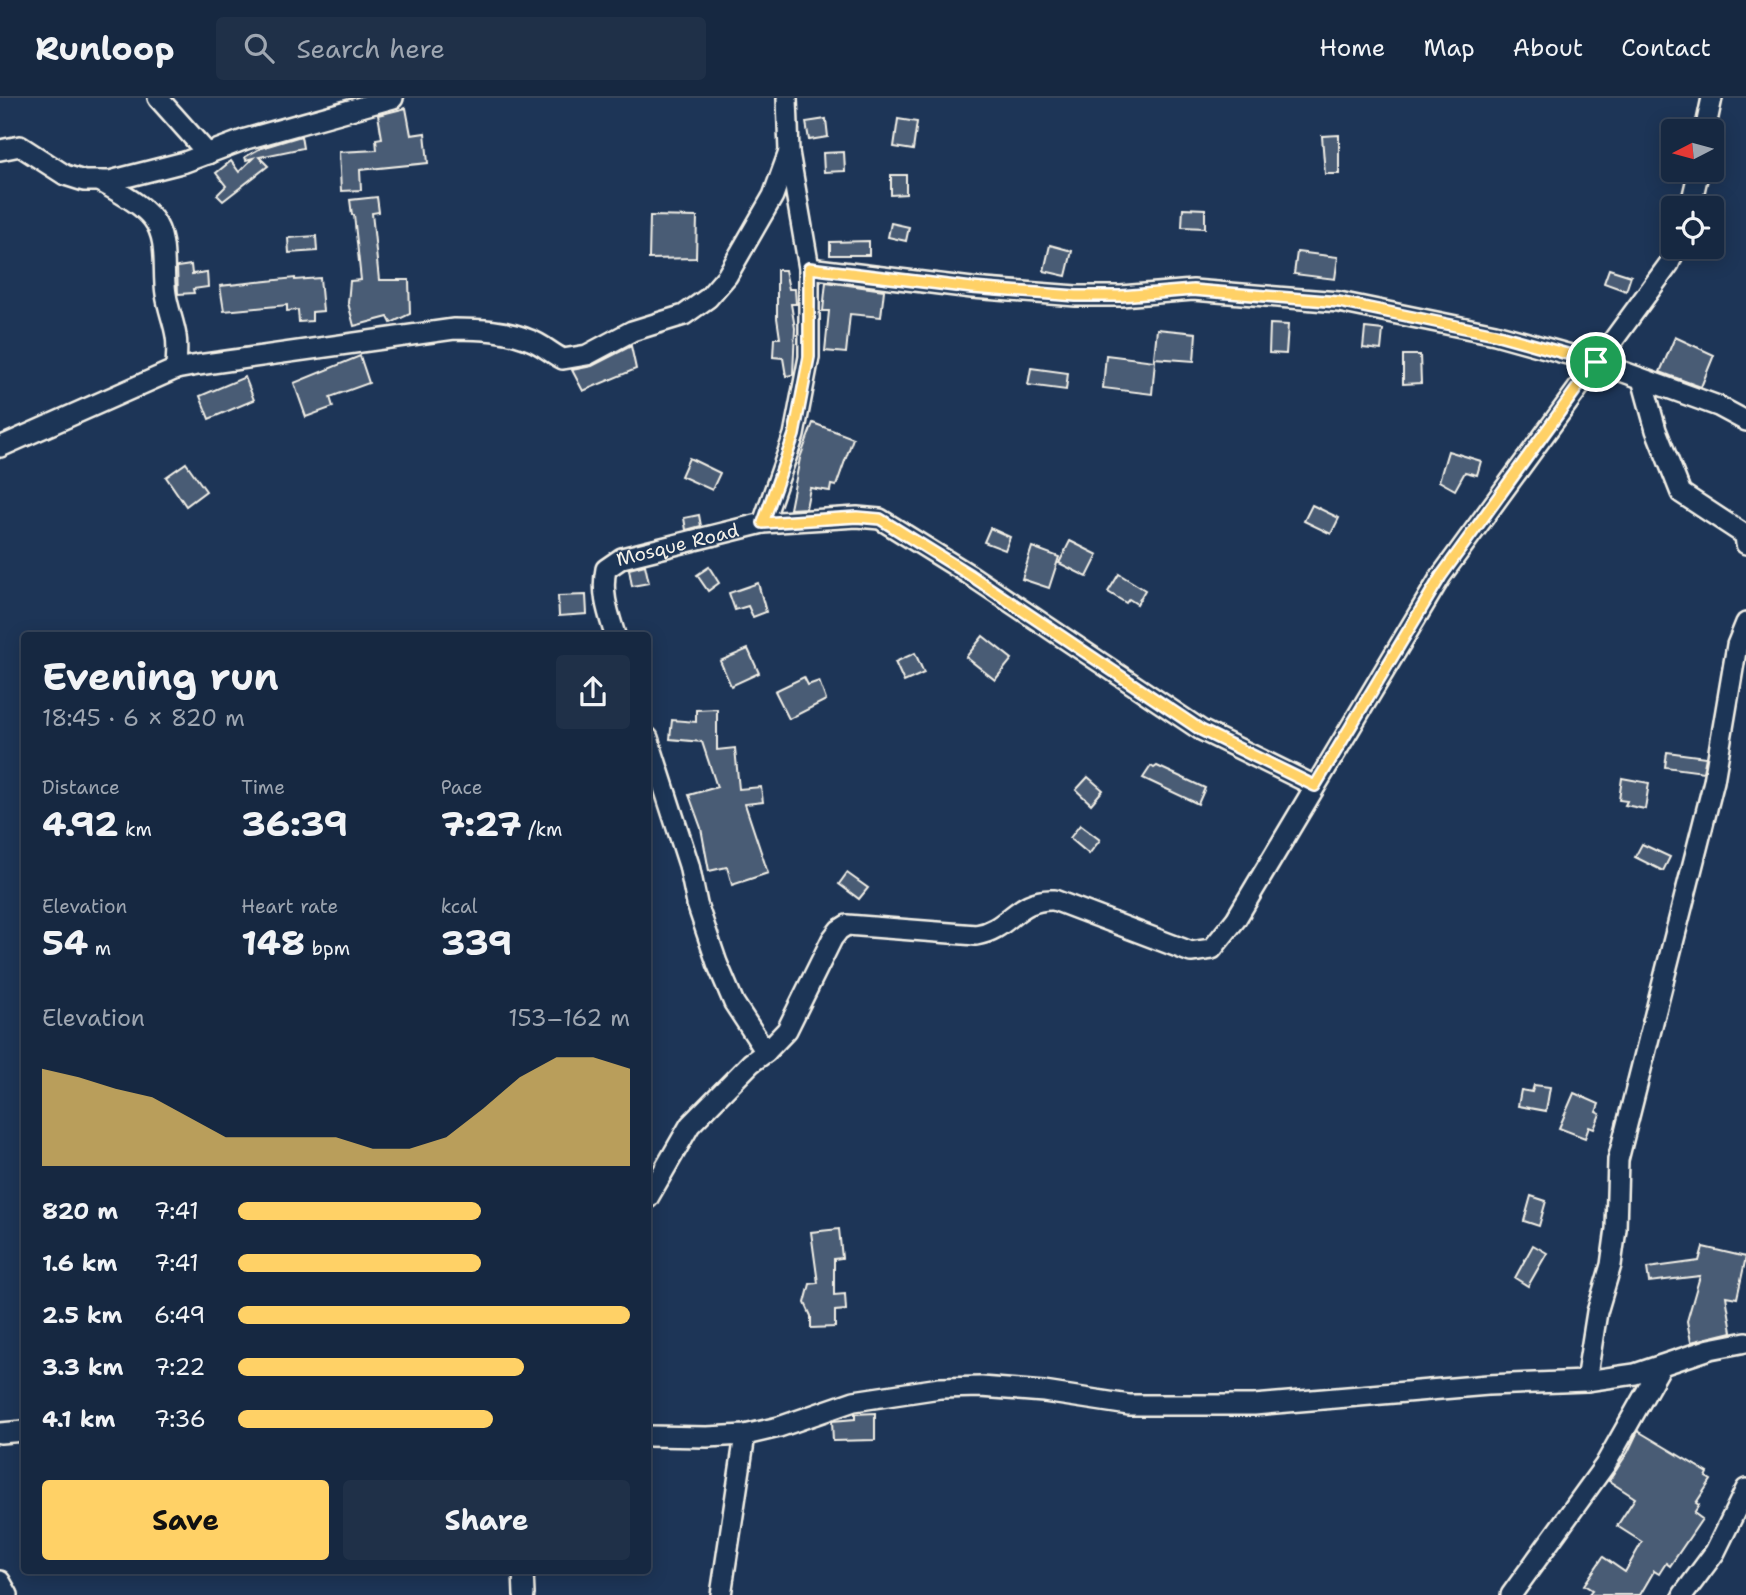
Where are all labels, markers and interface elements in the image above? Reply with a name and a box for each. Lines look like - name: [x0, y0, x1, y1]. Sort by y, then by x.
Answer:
- search box: [216, 17, 706, 80]
- text: Runloop: [35, 26, 174, 71]
- icon: search: [240, 29, 278, 67]
- text: Search here: [296, 31, 445, 66]
- text: Home: [1319, 32, 1385, 64]
- text: Map: [1423, 32, 1475, 64]
- text: About: [1513, 32, 1583, 64]
- text: Contact: [1621, 32, 1711, 64]
- north arrow: [1661, 119, 1724, 182]
- map controls: [1661, 119, 1724, 259]
- button: locate: [1661, 196, 1724, 259]
- pin: [1566, 332, 1626, 392]
- icon: arrive: [1577, 343, 1615, 381]
- street label: Mosque Road: [614, 517, 741, 571]
- text: Evening run: [42, 651, 279, 702]
- button: share: [556, 655, 630, 729]
- text: 18:45 · 6 × 820 m: [42, 703, 245, 733]
- text: Distance: [42, 775, 120, 800]
- text: Time: [241, 775, 285, 800]
- text: Pace: [441, 775, 482, 800]
- text: 4.92: [42, 800, 119, 847]
- text: 36:39: [241, 800, 348, 847]
- text: 7:27: [441, 800, 522, 847]
- text: km: [119, 817, 152, 842]
- text: /km: [522, 817, 562, 842]
- text: Elevation: [42, 894, 127, 919]
- text: Heart rate: [241, 894, 338, 919]
- text: kcal: [441, 894, 478, 919]
- text: 54: [42, 919, 88, 966]
- text: 148: [241, 919, 305, 966]
- text: 339: [441, 919, 512, 966]
- text: m: [88, 936, 111, 961]
- text: bpm: [305, 936, 350, 961]
- text: Elevation: [42, 1003, 145, 1033]
- text: 153–162 m: [508, 1003, 630, 1033]
- text: 820 m: [42, 1196, 118, 1226]
- text: 7:41: [154, 1196, 199, 1226]
- text: 1.6 km: [42, 1248, 117, 1278]
- text: 7:41: [154, 1248, 199, 1278]
- text: 2.5 km: [42, 1300, 123, 1330]
- text: 6:49: [154, 1300, 205, 1330]
- text: 3.3 km: [42, 1352, 123, 1382]
- text: 7:22: [154, 1352, 205, 1382]
- text: 4.1 km: [42, 1404, 115, 1434]
- text: 7:36: [154, 1404, 206, 1434]
- button: Save: [42, 1480, 329, 1560]
- button: Share: [343, 1480, 630, 1560]

